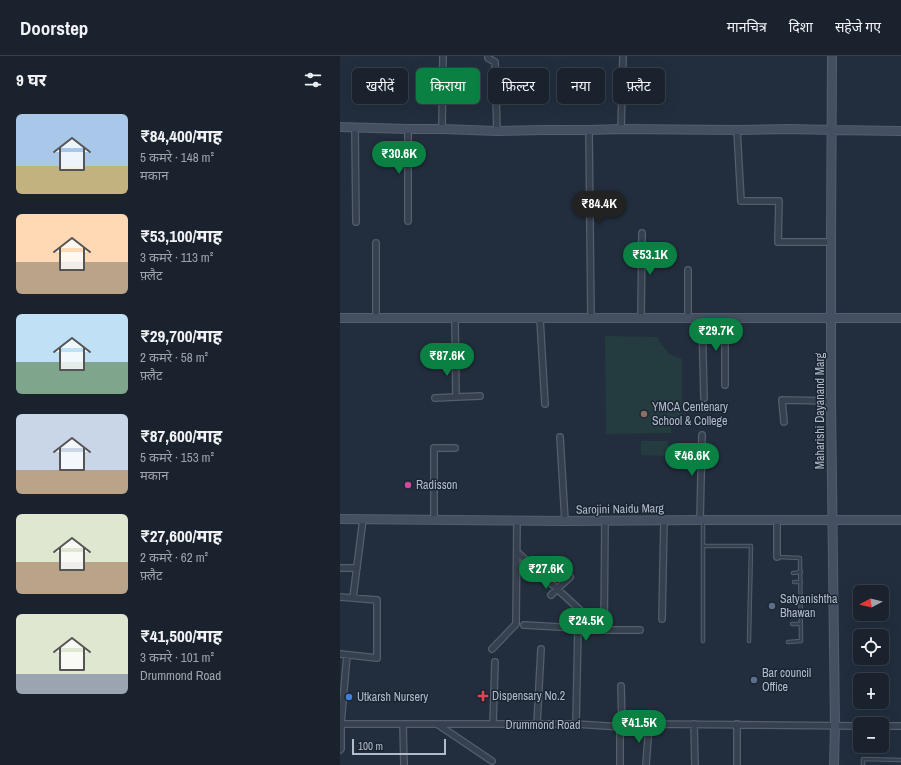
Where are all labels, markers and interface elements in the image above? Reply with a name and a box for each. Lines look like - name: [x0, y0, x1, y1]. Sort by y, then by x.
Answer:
- text: Doorstep: [20, 15, 88, 41]
- text: मानचित्र: [727, 18, 767, 36]
- text: दिशा: [789, 18, 813, 36]
- text: सहेजे गए: [835, 18, 881, 36]
- text: 9 घर: [16, 68, 46, 91]
- chip: खरीदें: [352, 68, 408, 104]
- chip: किराया: [416, 68, 480, 104]
- chip: फ़िल्टर: [488, 68, 549, 104]
- chip: नया: [557, 68, 605, 104]
- chip: फ़्लैट: [613, 68, 665, 104]
- icon: filters: [302, 69, 324, 91]
- text: ₹84,400/माह: [140, 124, 222, 147]
- icon: home: [48, 130, 96, 178]
- pin: ₹30.6K: [366, 141, 432, 175]
- text: ₹30.6K: [381, 145, 417, 162]
- text: 5 कमरे · 148 m²: [140, 149, 214, 166]
- text: मकान: [140, 167, 168, 184]
- pin: ₹84.4K: [566, 191, 632, 225]
- text: ₹84.4K: [581, 195, 617, 212]
- text: ₹53,100/माह: [140, 224, 222, 247]
- icon: home: [48, 230, 96, 278]
- pin: ₹53.1K: [617, 242, 683, 276]
- text: ₹53.1K: [632, 246, 668, 263]
- text: 3 कमरे · 113 m²: [140, 249, 213, 266]
- text: फ़्लैट: [140, 267, 163, 284]
- pin: ₹29.7K: [683, 318, 749, 352]
- text: ₹29.7K: [698, 322, 734, 339]
- text: ₹29,700/माह: [140, 324, 222, 347]
- icon: home: [48, 330, 96, 378]
- pin: ₹87.6K: [414, 343, 480, 377]
- text: ₹87.6K: [429, 347, 465, 364]
- text: 2 कमरे · 58 m²: [140, 349, 208, 366]
- street label: Maharishi Dayanand Marg: [812, 352, 828, 469]
- text: फ़्लैट: [140, 367, 163, 384]
- place label: YMCA Centenary School & College: [652, 399, 728, 429]
- marker: YMCA Centenary School & College: [639, 409, 649, 419]
- text: ₹87,600/माह: [140, 424, 222, 447]
- icon: home: [48, 430, 96, 478]
- pin: ₹46.6K: [659, 443, 725, 477]
- text: ₹46.6K: [674, 447, 710, 464]
- text: 5 कमरे · 153 m²: [140, 449, 214, 466]
- text: मकान: [140, 467, 168, 484]
- place label: Radisson: [416, 477, 458, 493]
- marker: Radisson: [403, 480, 413, 490]
- street label: Sarojini Naidu Marg: [576, 500, 665, 518]
- text: ₹27,600/माह: [140, 524, 222, 547]
- icon: home: [48, 530, 96, 578]
- text: 2 कमरे · 62 m²: [140, 549, 208, 566]
- pin: ₹27.6K: [513, 556, 579, 590]
- text: ₹27.6K: [528, 560, 564, 577]
- text: फ़्लैट: [140, 567, 163, 584]
- north arrow: [853, 585, 889, 621]
- map controls: [853, 585, 889, 753]
- place label: Satyanishtha Bhawan: [780, 591, 838, 621]
- marker: Satyanishtha Bhawan: [767, 601, 777, 611]
- pin: ₹24.5K: [553, 608, 619, 642]
- text: ₹24.5K: [568, 612, 604, 629]
- text: ₹41,500/माह: [140, 624, 222, 647]
- button: locate: [853, 629, 889, 665]
- icon: home: [48, 630, 96, 678]
- text: 3 कमरे · 101 m²: [140, 649, 214, 666]
- place label: Bar council Office: [762, 665, 811, 695]
- text: Drummond Road: [140, 667, 221, 684]
- button: +: [853, 673, 889, 709]
- marker: Bar council Office: [749, 675, 759, 685]
- place label: Dispensary No.2: [492, 688, 565, 704]
- place label: Utkarsh Nursery: [357, 689, 428, 705]
- marker: Dispensary No.2: [477, 690, 489, 702]
- marker: Utkarsh Nursery: [344, 692, 354, 702]
- pin: ₹41.5K: [606, 710, 672, 744]
- text: ₹41.5K: [621, 714, 657, 731]
- street label: Drummond Road: [506, 717, 580, 733]
- button: −: [853, 717, 889, 753]
- scale bar: [352, 737, 446, 756]
- text: 100 m: [358, 739, 383, 753]

